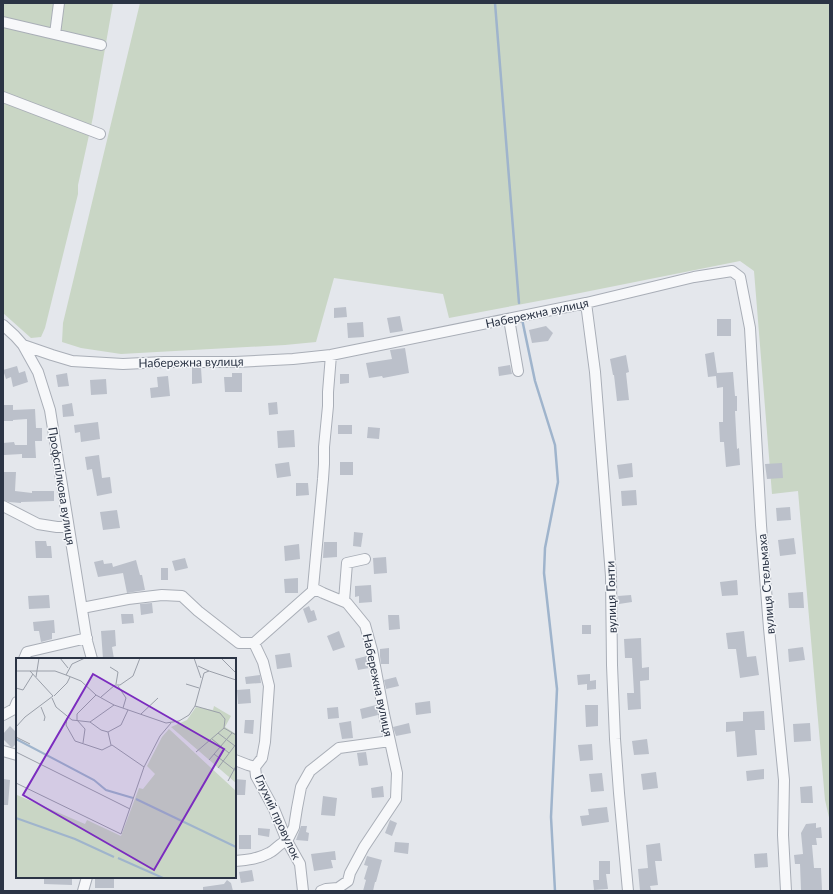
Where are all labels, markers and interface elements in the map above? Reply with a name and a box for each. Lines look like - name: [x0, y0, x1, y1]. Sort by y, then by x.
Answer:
- street label: Набережна вулиця: [484, 295, 590, 331]
- street label: Набережна вулиця: [138, 354, 244, 370]
- street label: Профспілкова вулиця: [45, 426, 79, 546]
- street label: вулиця Стельмаха: [754, 533, 778, 635]
- street label: вулиця Гонти: [602, 560, 620, 633]
- street label: Набережна вулиця: [360, 632, 396, 738]
- inset map: [16, 658, 236, 878]
- street label: Глухий провулок: [252, 772, 305, 863]

